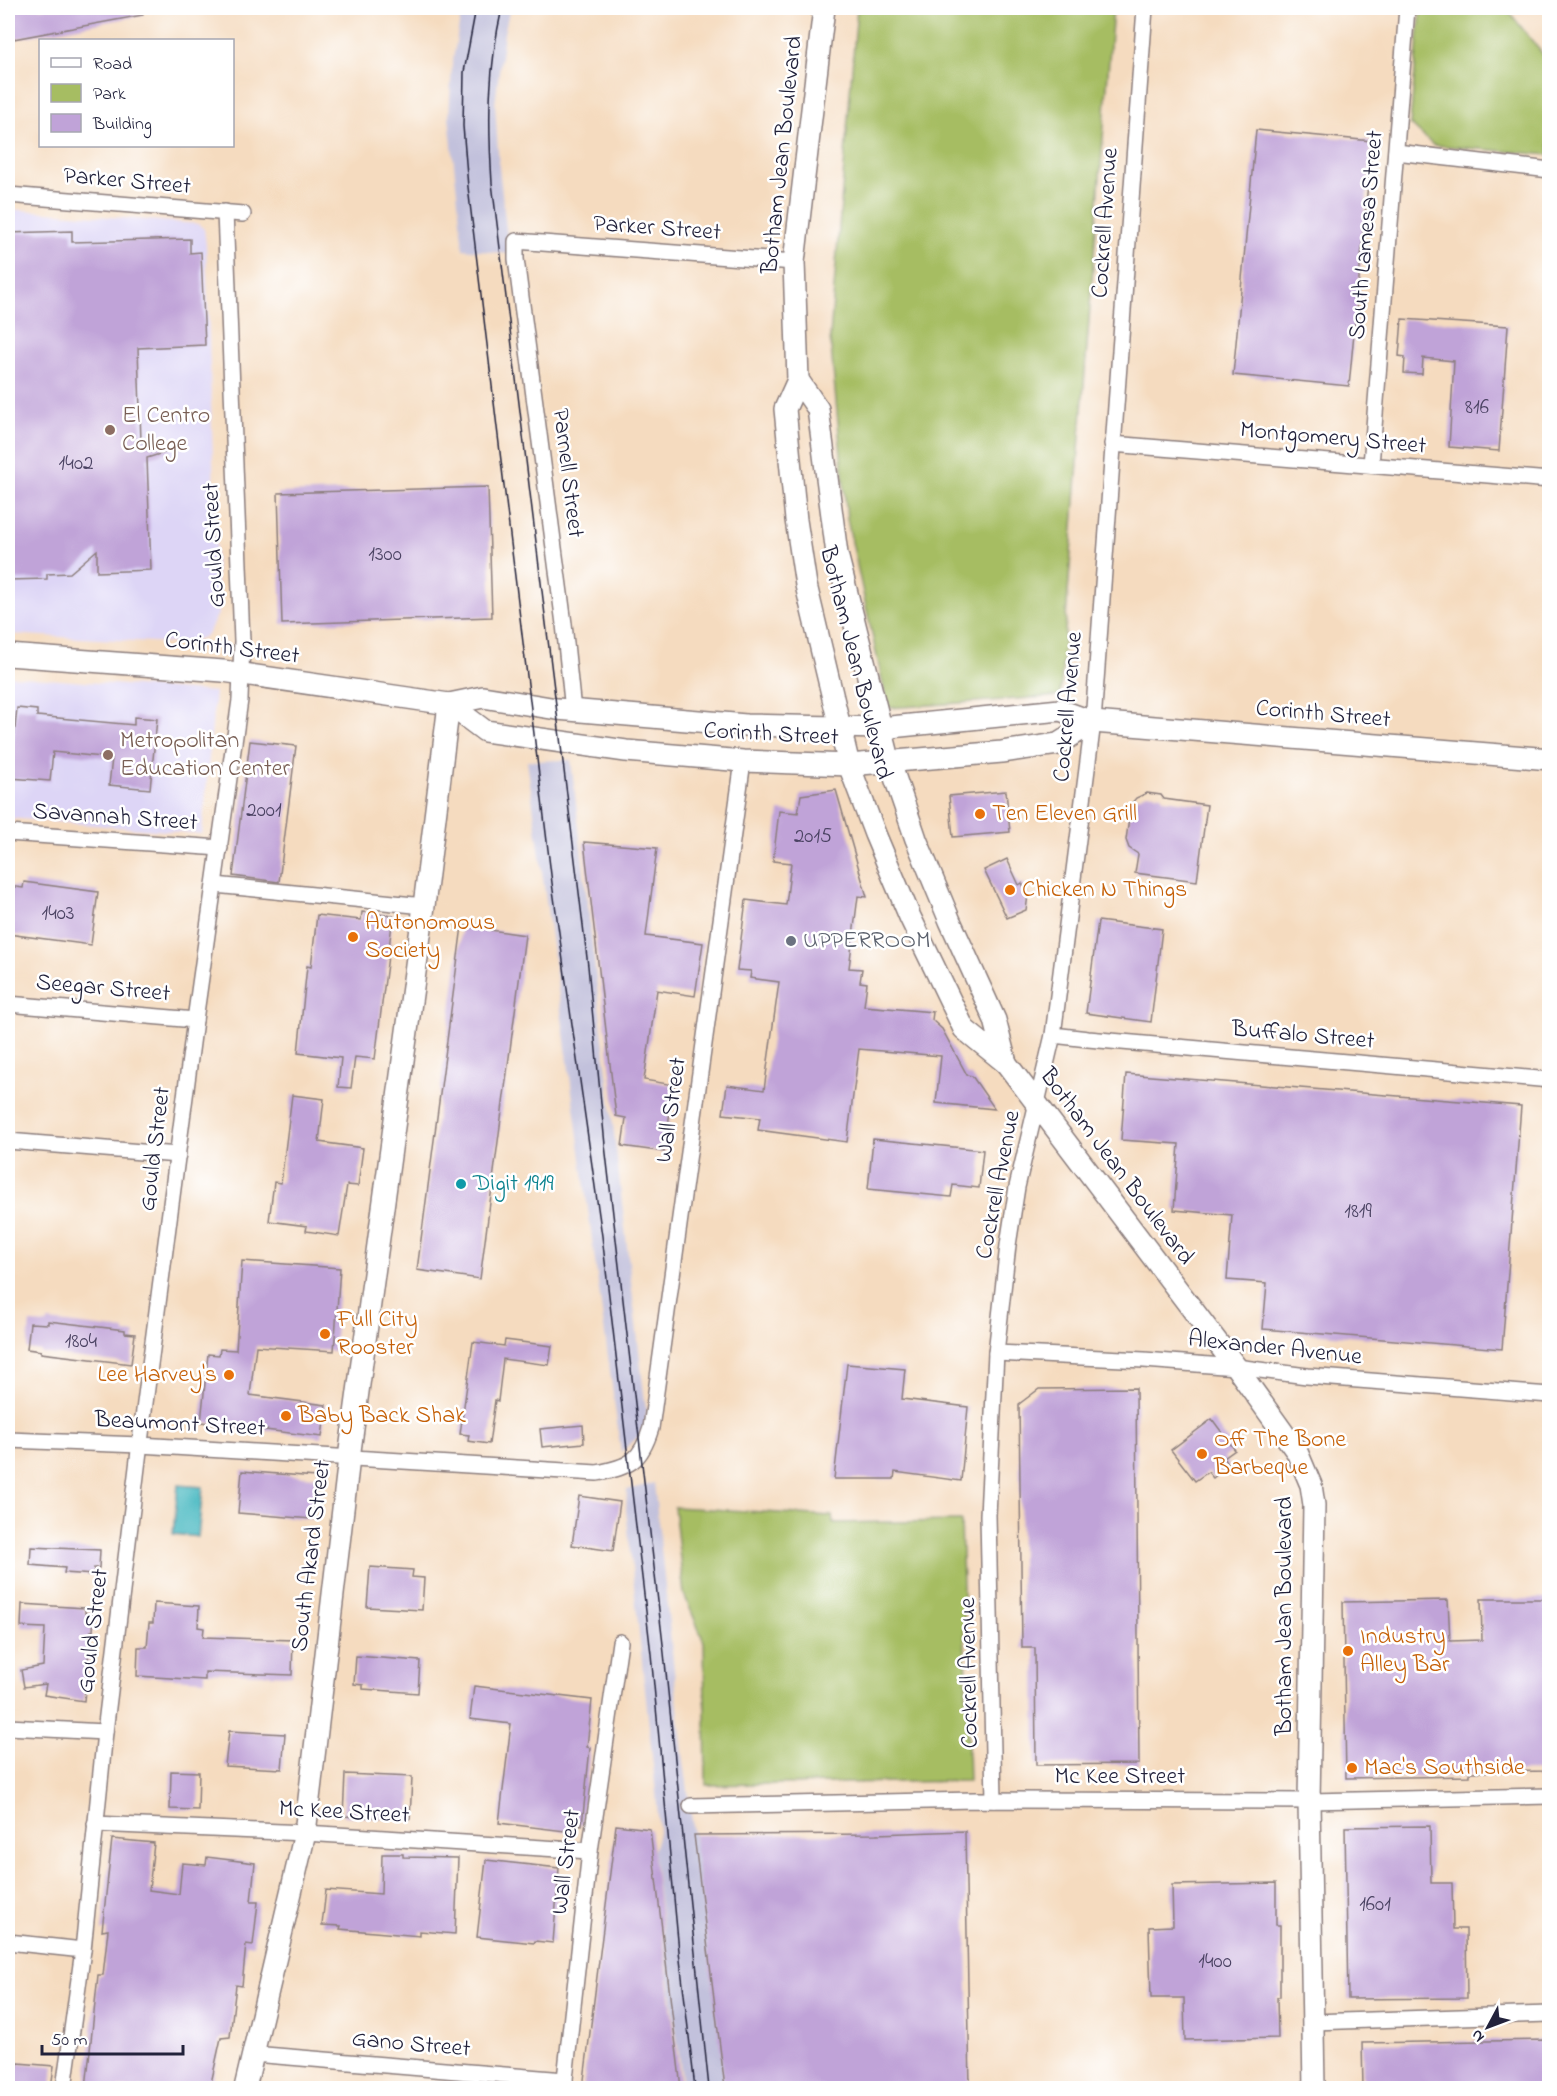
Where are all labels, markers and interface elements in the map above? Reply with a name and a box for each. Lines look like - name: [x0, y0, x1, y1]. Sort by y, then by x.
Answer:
- street label: Botham Jean Boulevard: [753, 34, 813, 277]
- legend: [39, 39, 234, 147]
- text: Road: [93, 52, 132, 78]
- text: Park: [93, 82, 126, 108]
- text: Building: [92, 112, 152, 139]
- street label: South Lamesa Street: [1340, 129, 1394, 341]
- street label: Cockrell Avenue: [1083, 146, 1129, 299]
- street label: Parker Street: [62, 159, 192, 205]
- street label: Parker Street: [592, 207, 722, 251]
- house number: 816: [1465, 393, 1489, 423]
- place label: El Centro College: [122, 399, 210, 462]
- street label: Parnell Street: [542, 406, 592, 540]
- street label: Montgomery Street: [1238, 413, 1428, 466]
- marker: El Centro College: [103, 423, 117, 437]
- house number: 1402: [59, 449, 93, 479]
- street label: Gould Street: [194, 482, 236, 608]
- house number: 1300: [368, 540, 402, 570]
- street label: Botham Jean Boulevard: [809, 542, 901, 784]
- street label: Corinth Street: [163, 623, 301, 675]
- street label: Cockrell Avenue: [1045, 630, 1093, 784]
- street label: Corinth Street: [1254, 692, 1392, 738]
- street label: Corinth Street: [703, 714, 839, 756]
- place label: Metropolitan Education Center: [120, 724, 291, 787]
- marker: Metropolitan Education Center: [101, 748, 115, 762]
- street label: Savannah Street: [31, 795, 199, 841]
- house number: 2001: [246, 796, 282, 826]
- place label: Ten Eleven Grill: [992, 797, 1137, 832]
- marker: Ten Eleven Grill: [973, 807, 987, 821]
- house number: 2015: [794, 822, 832, 852]
- place label: Chicken N Things: [1022, 873, 1187, 908]
- marker: Chicken N Things: [1003, 883, 1017, 897]
- house number: 1403: [41, 899, 75, 929]
- place label: Autonomous Society: [365, 906, 495, 970]
- place label: UPPERROOM: [803, 924, 931, 959]
- marker: Autonomous Society: [346, 930, 360, 944]
- marker: UPPERROOM: [784, 934, 798, 948]
- street label: Seegar Street: [34, 966, 172, 1012]
- street label: Buffalo Street: [1229, 1012, 1376, 1060]
- street label: Wall Street: [647, 1055, 697, 1165]
- street label: Botham Jean Boulevard: [1029, 1060, 1202, 1273]
- street label: Gould Street: [131, 1085, 181, 1213]
- street label: Cockrell Avenue: [967, 1107, 1031, 1262]
- place label: Digit 1919: [472, 1167, 555, 1202]
- marker: Digit 1919: [454, 1177, 468, 1191]
- house number: 1819: [1344, 1197, 1372, 1227]
- place label: Full City Rooster: [336, 1303, 418, 1366]
- street label: Alexander Avenue: [1186, 1322, 1364, 1376]
- house number: 1804: [65, 1327, 97, 1357]
- marker: Full City Rooster: [318, 1327, 332, 1341]
- place label: Lee Harvey's: [97, 1358, 217, 1394]
- marker: Lee Harvey's: [222, 1368, 236, 1382]
- place label: Baby Back Shak: [297, 1399, 466, 1435]
- street label: Beaumont Street: [93, 1403, 266, 1447]
- marker: Baby Back Shak: [279, 1409, 293, 1423]
- place label: Off The Bone Barbeque: [1213, 1423, 1346, 1486]
- marker: Off The Bone Barbeque: [1195, 1447, 1209, 1461]
- street label: South Akard Street: [283, 1458, 341, 1654]
- street label: Botham Jean Boulevard: [1268, 1496, 1303, 1737]
- street label: Gould Street: [69, 1567, 119, 1695]
- street label: Cockrell Avenue: [951, 1597, 989, 1749]
- place label: Industry Alley Bar: [1360, 1620, 1450, 1684]
- marker: Industry Alley Bar: [1341, 1644, 1355, 1658]
- place label: Mac's Southside: [1364, 1751, 1525, 1786]
- street label: Mc Kee Street: [1055, 1760, 1185, 1795]
- marker: Mac's Southside: [1345, 1761, 1359, 1775]
- street label: Mc Kee Street: [278, 1792, 410, 1834]
- street label: Wall Street: [543, 1807, 591, 1917]
- house number: 1601: [1359, 1890, 1391, 1920]
- house number: 1400: [1198, 1947, 1232, 1977]
- north arrow: [1458, 1997, 1518, 2057]
- scale bar: [42, 2018, 183, 2056]
- street label: Gano Street: [350, 2022, 472, 2068]
- text: N: [1465, 2023, 1491, 2047]
- text: 50 m: [51, 2028, 88, 2054]

